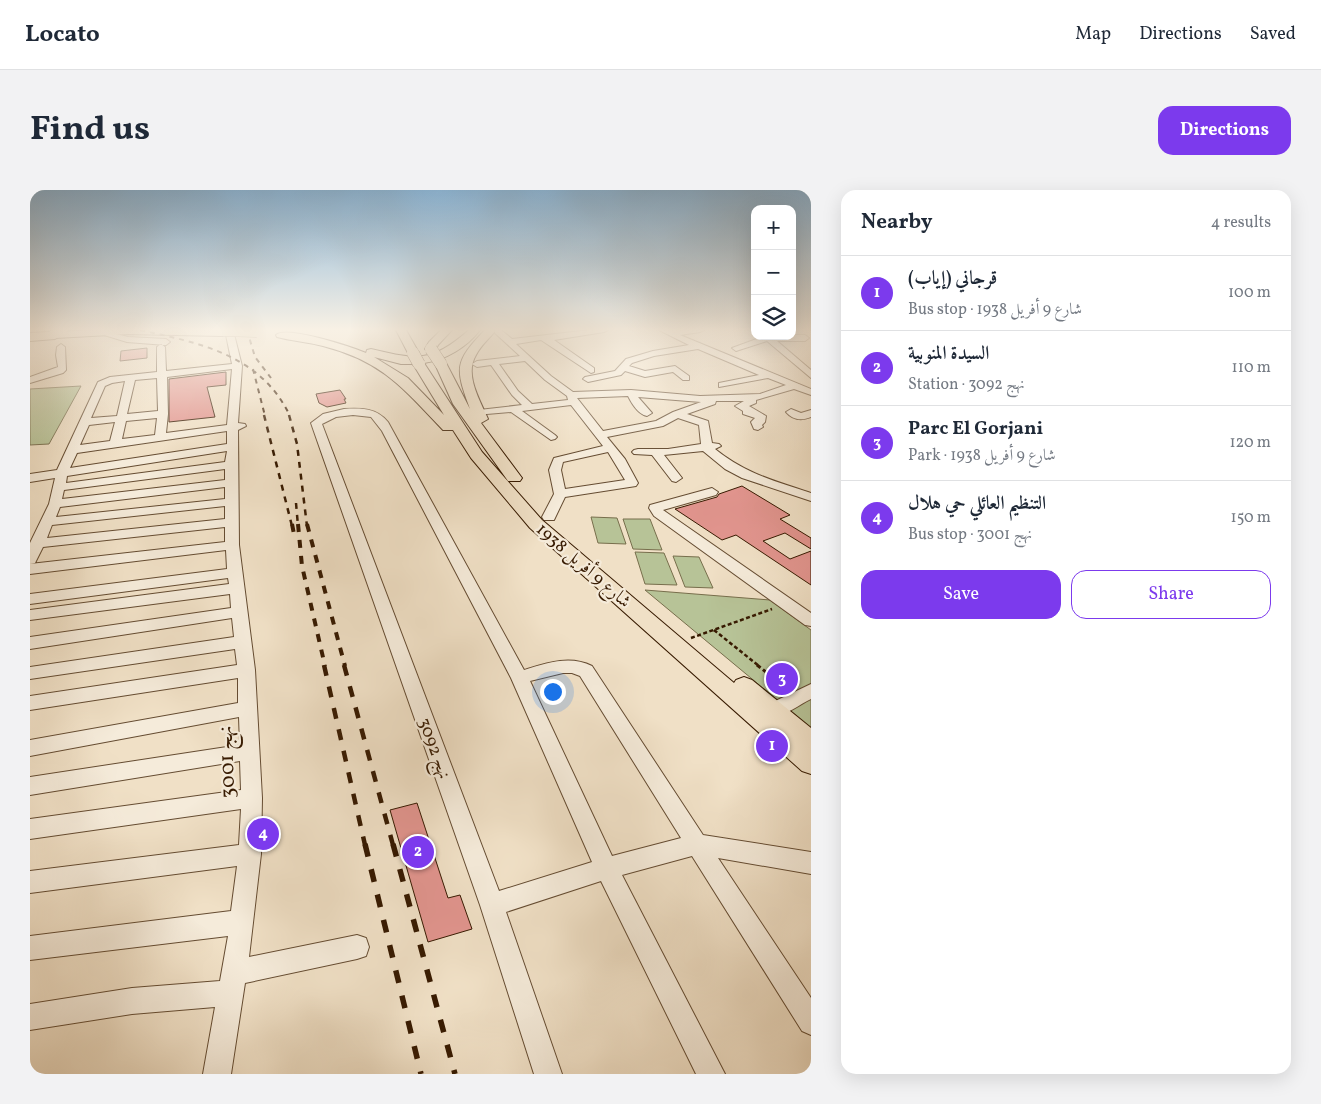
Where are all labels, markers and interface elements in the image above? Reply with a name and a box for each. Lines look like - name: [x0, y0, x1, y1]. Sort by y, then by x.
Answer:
- text: Locato: [25, 18, 100, 52]
- text: Map: [1075, 22, 1111, 47]
- text: Directions: [1139, 22, 1222, 47]
- text: Saved: [1250, 22, 1296, 47]
- text: Find us: [30, 106, 150, 154]
- button: Directions: [1158, 106, 1291, 155]
- map controls: [751, 205, 796, 340]
- button: +: [751, 205, 796, 250]
- text: Nearby: [861, 208, 932, 237]
- text: 4 results: [1211, 212, 1271, 234]
- button: −: [751, 250, 796, 295]
- text: قرجاني (إياب): [908, 266, 997, 292]
- text: 1: [874, 282, 880, 304]
- text: 100 m: [1228, 282, 1271, 304]
- button: layers: [751, 295, 796, 340]
- text: Bus stop · شارع 9 أفريل 1938: [908, 299, 1082, 321]
- text: السيدة المنوبية: [908, 341, 989, 367]
- text: 2: [873, 357, 881, 379]
- text: 110 m: [1232, 357, 1271, 379]
- text: Station · نهج 3092: [908, 374, 1025, 396]
- text: Parc El Gorjani: [908, 416, 1043, 442]
- text: 3: [873, 432, 881, 454]
- text: 120 m: [1229, 432, 1271, 454]
- text: Park · شارع 9 أفريل 1938: [908, 445, 1056, 467]
- text: التنظيم العائلي حي هلال: [908, 491, 1046, 517]
- text: 4: [872, 507, 882, 529]
- text: 150 m: [1230, 507, 1271, 529]
- street label: شارع 9 أفريل 1938: [529, 516, 637, 615]
- text: Bus stop · نهج 3001: [908, 524, 1032, 546]
- button: Save: [861, 570, 1061, 619]
- button: Share: [1071, 570, 1271, 619]
- pin: 3: [766, 660, 798, 698]
- your location: [540, 679, 566, 705]
- street label: نهج 3092: [409, 714, 456, 783]
- street label: نهج 3001: [212, 725, 246, 799]
- pin: 1: [756, 727, 788, 765]
- pin: 4: [247, 815, 279, 853]
- pin: 2: [402, 833, 434, 871]

